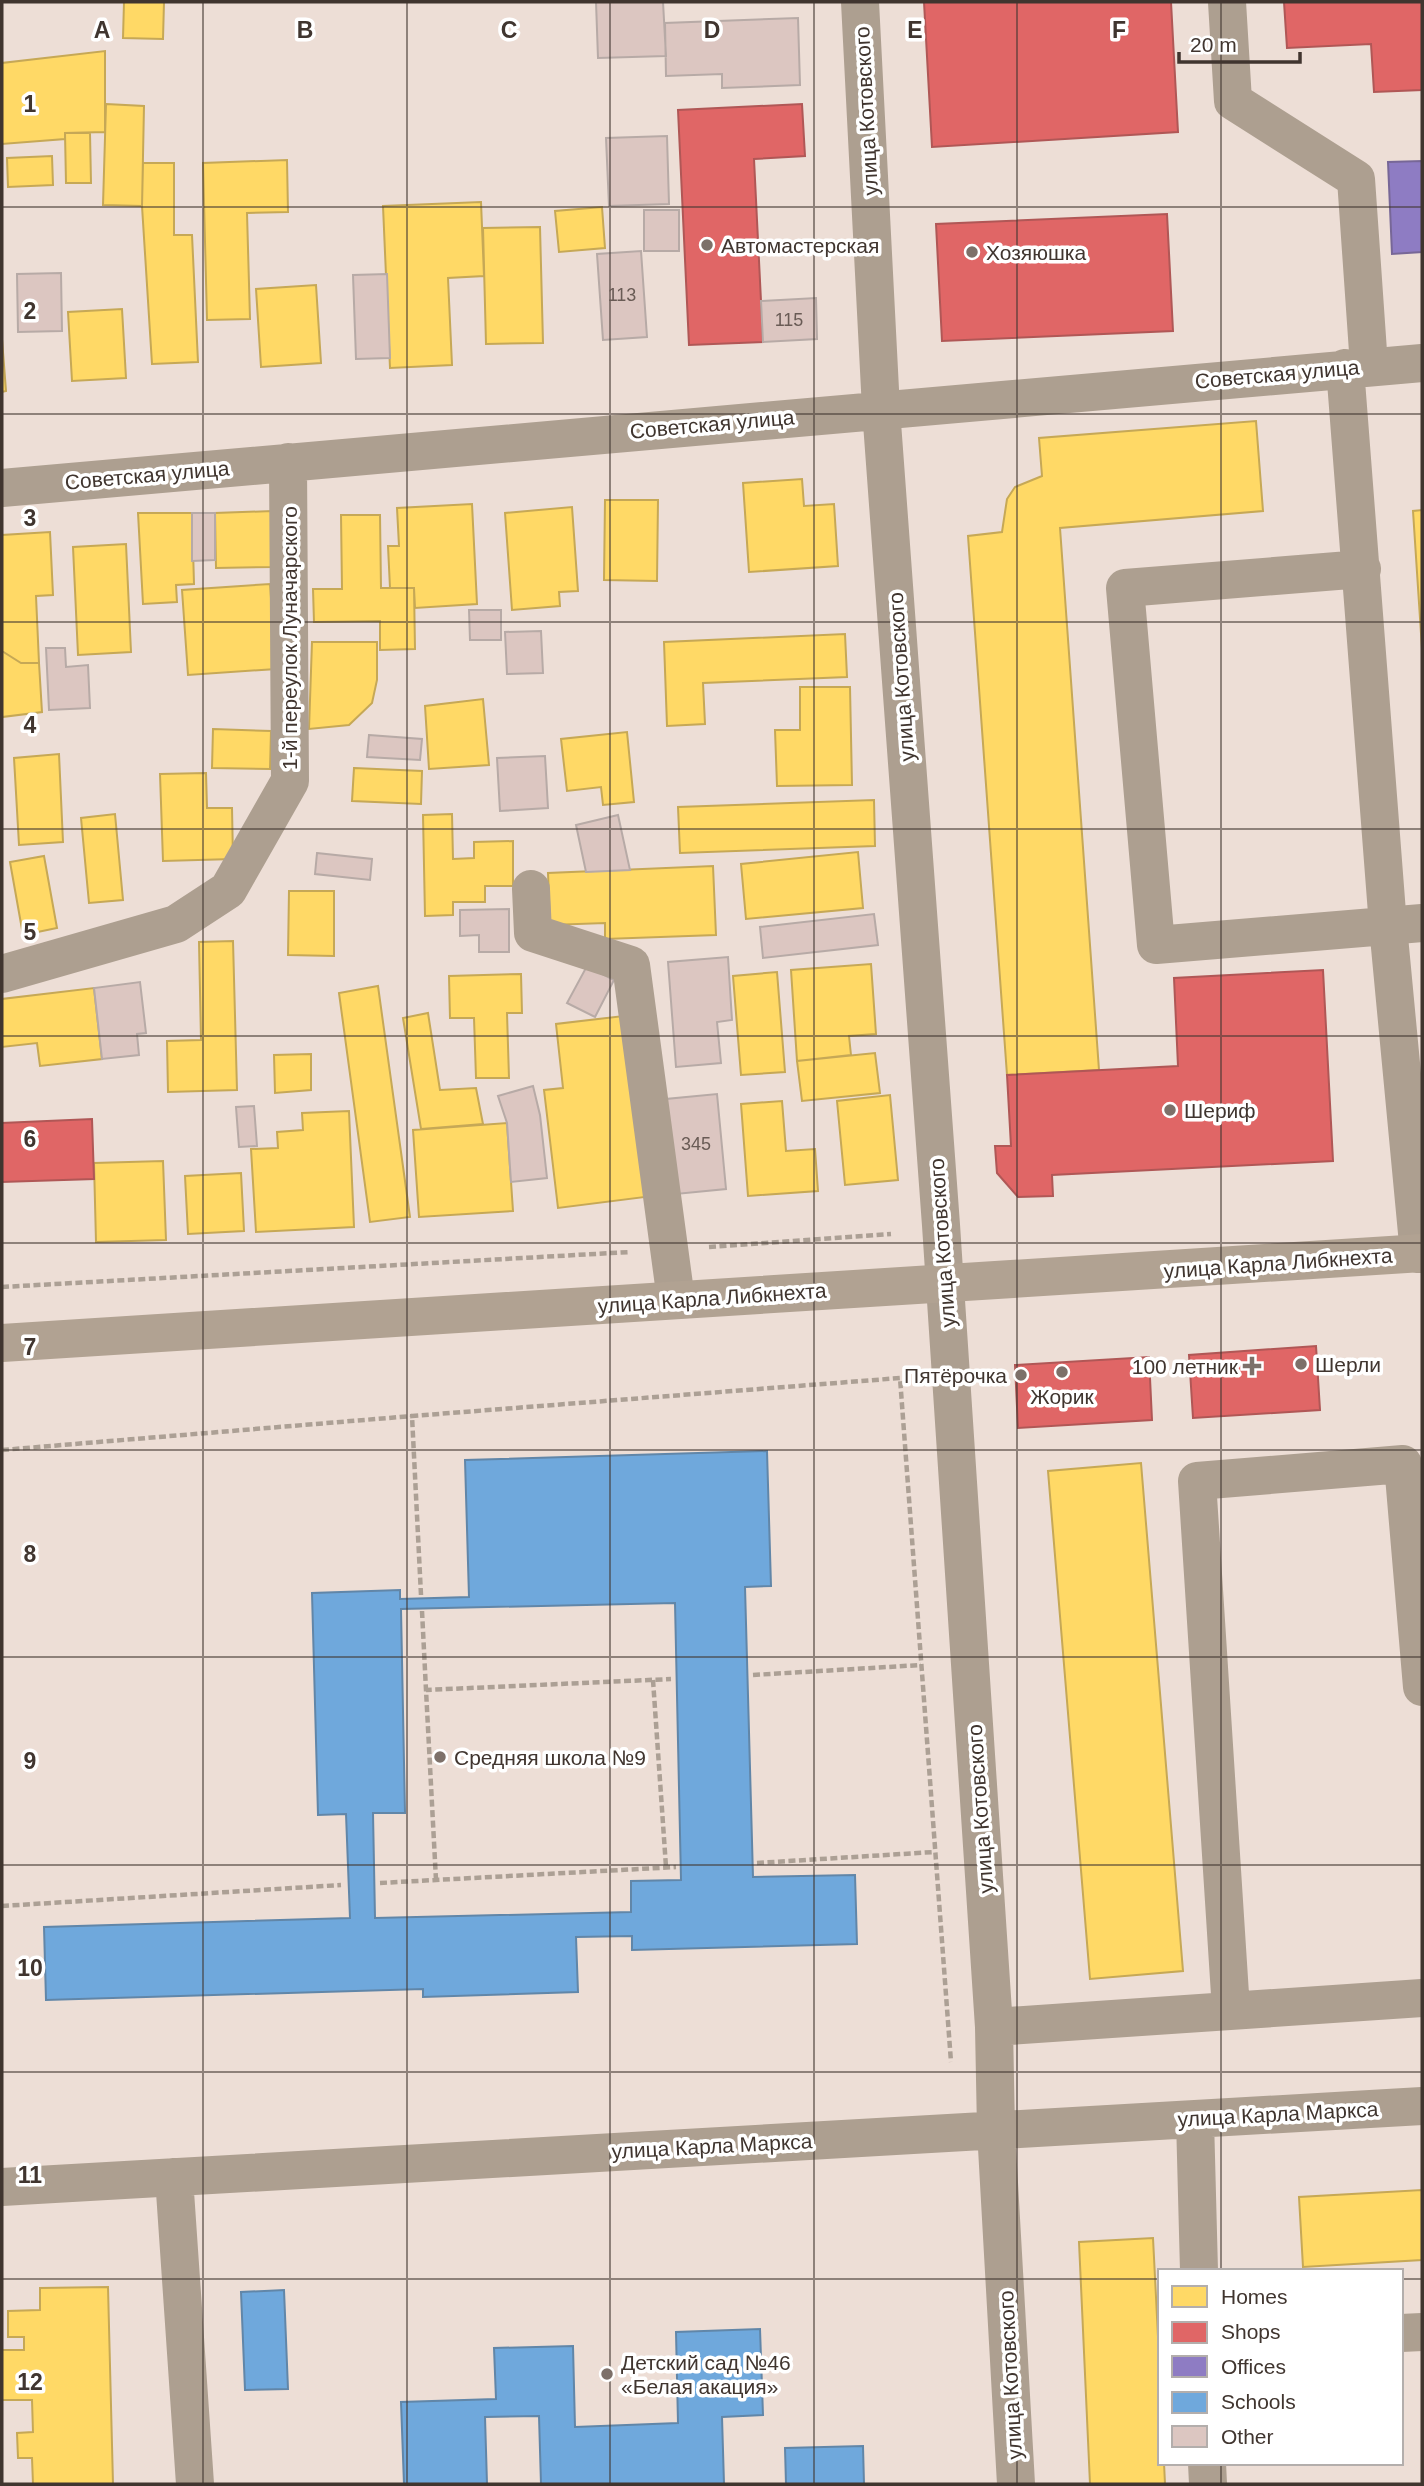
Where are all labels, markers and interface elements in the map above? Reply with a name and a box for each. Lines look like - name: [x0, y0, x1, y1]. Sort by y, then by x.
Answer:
- text: A: [94, 17, 110, 43]
- text: B: [297, 17, 313, 43]
- text: C: [501, 17, 517, 43]
- text: D: [704, 17, 720, 43]
- text: E: [907, 17, 923, 43]
- text: F: [1112, 17, 1126, 43]
- scale bar: [1179, 21, 1300, 65]
- street label: улица Котовского: [850, 26, 882, 196]
- text: 20 m: [1190, 33, 1237, 56]
- text: 1: [24, 91, 37, 117]
- place label: Автомастерская: [721, 234, 879, 257]
- marker: Автомастерская: [699, 237, 715, 253]
- place label: Хозяюшка: [986, 241, 1086, 264]
- marker: Хозяюшка: [964, 244, 980, 260]
- house number: 113: [608, 285, 636, 305]
- text: 2: [24, 298, 36, 324]
- house number: 115: [775, 310, 803, 330]
- street label: Советская улица: [1194, 355, 1360, 393]
- street label: Советская улица: [629, 405, 795, 443]
- street label: Советская улица: [64, 456, 230, 494]
- text: 3: [24, 505, 36, 531]
- street label: 1-й переулок Луначарского: [278, 506, 301, 770]
- street label: улица Котовского: [884, 592, 918, 762]
- text: 4: [24, 712, 37, 738]
- text: 5: [24, 919, 37, 945]
- place label: Шериф: [1184, 1099, 1256, 1122]
- marker: Шериф: [1162, 1102, 1178, 1118]
- text: 6: [24, 1126, 36, 1152]
- house number: 345: [681, 1134, 711, 1154]
- street label: улица Котовского: [925, 1158, 959, 1328]
- street label: улица Карла Либкнехта: [1163, 1244, 1393, 1282]
- street label: улица Карла Либкнехта: [597, 1279, 827, 1317]
- text: 7: [24, 1334, 36, 1360]
- place label: Шерли: [1315, 1353, 1381, 1376]
- place label: 100 летник: [1132, 1355, 1239, 1378]
- marker: Шерли: [1293, 1356, 1309, 1372]
- marker: 100 летник: [1244, 1358, 1260, 1374]
- place label: Пятёрочка: [904, 1364, 1007, 1387]
- marker: Жорик: [1054, 1364, 1070, 1380]
- marker: Пятёрочка: [1013, 1367, 1029, 1383]
- place label: Жорик: [1030, 1385, 1095, 1408]
- text: 8: [24, 1541, 37, 1567]
- street label: улица Котовского: [963, 1724, 997, 1894]
- place label: Средняя школа №9: [454, 1746, 646, 1769]
- text: 9: [24, 1748, 36, 1774]
- marker: Средняя школа №9: [432, 1749, 448, 1765]
- text: 10: [17, 1955, 43, 1981]
- street label: улица Карла Маркса: [1177, 2097, 1379, 2131]
- street label: улица Карла Маркса: [611, 2129, 813, 2163]
- text: 11: [18, 2162, 42, 2188]
- legend: [1158, 2269, 1403, 2465]
- text: Homes: [1221, 2285, 1288, 2308]
- street label: улица Котовского: [994, 2290, 1026, 2460]
- text: Shops: [1221, 2320, 1281, 2343]
- place label: Детский сад №46 «Белая акация»: [621, 2351, 791, 2398]
- text: Offices: [1221, 2355, 1286, 2378]
- marker: Детский сад №46 «Белая акация»: [599, 2366, 615, 2382]
- text: 12: [17, 2369, 43, 2395]
- text: Schools: [1221, 2390, 1296, 2413]
- text: Other: [1221, 2425, 1274, 2448]

